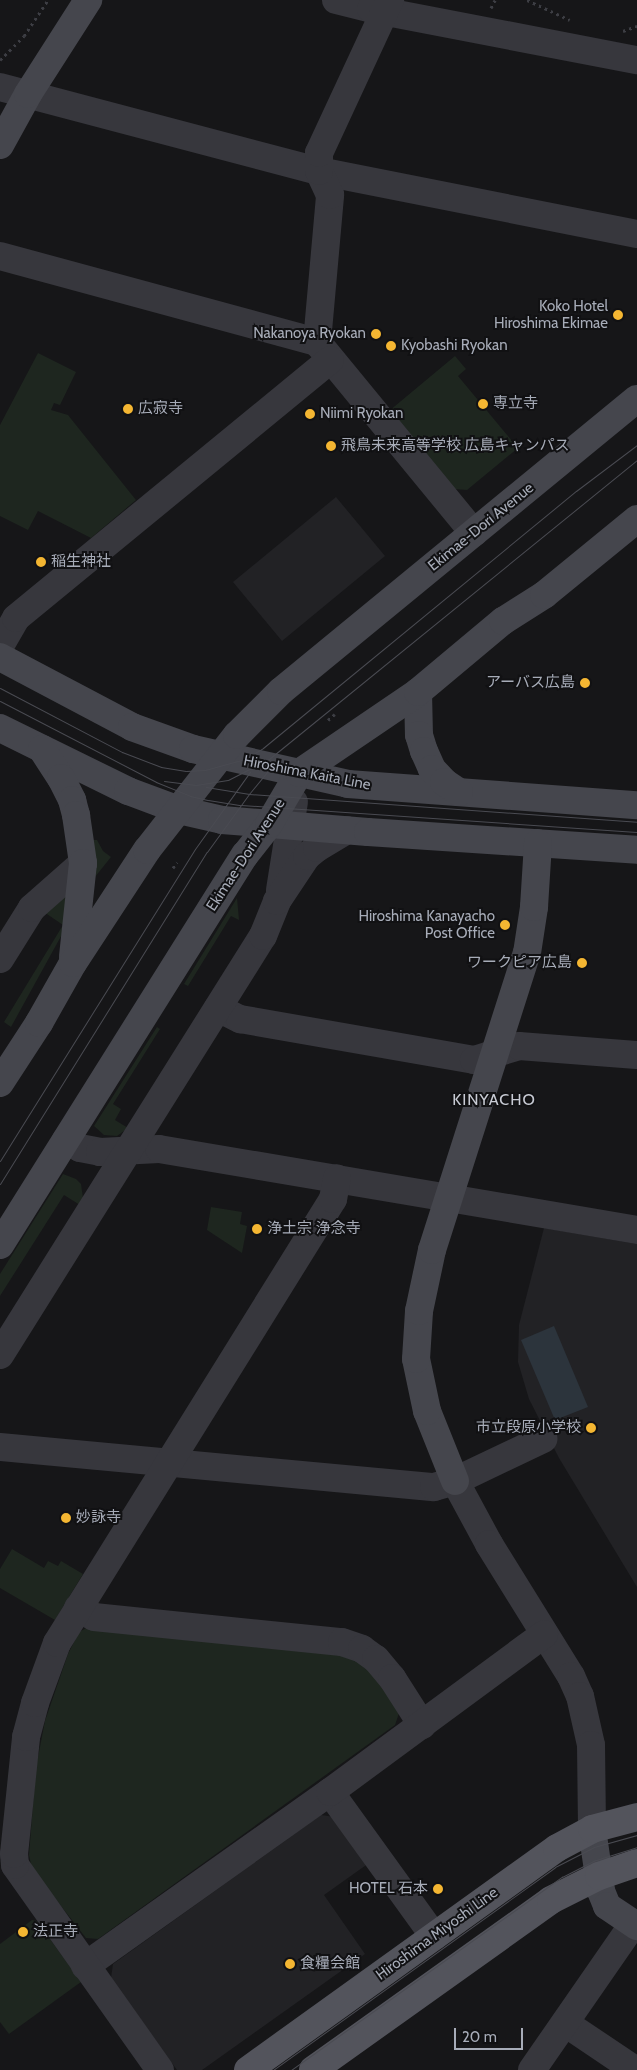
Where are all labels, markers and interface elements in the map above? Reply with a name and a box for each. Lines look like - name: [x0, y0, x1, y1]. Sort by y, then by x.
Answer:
- place label: Koko Hotel Hiroshima Ekimae: [494, 297, 608, 332]
- marker: Koko Hotel Hiroshima Ekimae: [612, 309, 624, 321]
- place label: Nakanoya Ryokan: [253, 325, 366, 343]
- marker: Nakanoya Ryokan: [370, 328, 382, 340]
- place label: Kyobashi Ryokan: [401, 337, 508, 355]
- marker: Kyobashi Ryokan: [385, 340, 397, 352]
- place label: 専立寺: [493, 395, 538, 413]
- marker: 専立寺: [477, 398, 489, 410]
- place label: 広寂寺: [138, 400, 183, 418]
- marker: 広寂寺: [122, 403, 134, 415]
- place label: Niimi Ryokan: [320, 405, 403, 423]
- marker: Niimi Ryokan: [304, 408, 316, 420]
- place label: 飛鳥未来高等学校 広島キャンパス: [341, 437, 569, 455]
- marker: 飛鳥未来高等学校 広島キャンパス: [325, 440, 337, 452]
- street label: Ekimae-Dori Avenue: [425, 479, 537, 575]
- place label: 稲生神社: [51, 553, 111, 571]
- marker: 稲生神社: [35, 556, 47, 568]
- place label: アーバス広島: [486, 674, 575, 692]
- marker: アーバス広島: [579, 677, 591, 689]
- street label: Hiroshima Kaita Line: [242, 752, 372, 794]
- street label: Ekimae-Dori Avenue: [203, 795, 289, 915]
- place label: Hiroshima Kanayacho Post Office: [358, 907, 495, 942]
- marker: Hiroshima Kanayacho Post Office: [499, 919, 511, 931]
- place label: ワークピア広島: [467, 954, 572, 972]
- marker: ワークピア広島: [576, 957, 588, 969]
- district label: KINYACHO: [451, 1090, 537, 1110]
- place label: 浄土宗 浄念寺: [267, 1220, 360, 1238]
- marker: 浄土宗 浄念寺: [251, 1223, 263, 1235]
- place label: 市立段原小学校: [476, 1419, 581, 1437]
- marker: 市立段原小学校: [585, 1422, 597, 1434]
- place label: 妙詠寺: [76, 1509, 121, 1527]
- marker: 妙詠寺: [60, 1512, 72, 1524]
- place label: HOTEL 石本: [349, 1880, 428, 1898]
- marker: HOTEL 石本: [432, 1883, 444, 1895]
- street label: Hiroshima Miyoshi Line: [373, 1884, 501, 1984]
- place label: 法正寺: [33, 1923, 78, 1941]
- marker: 法正寺: [17, 1926, 29, 1938]
- place label: 食糧会館: [300, 1955, 360, 1973]
- marker: 食糧会館: [284, 1958, 296, 1970]
- scale bar: [457, 2018, 526, 2050]
- text: 20 m: [462, 2028, 497, 2046]

